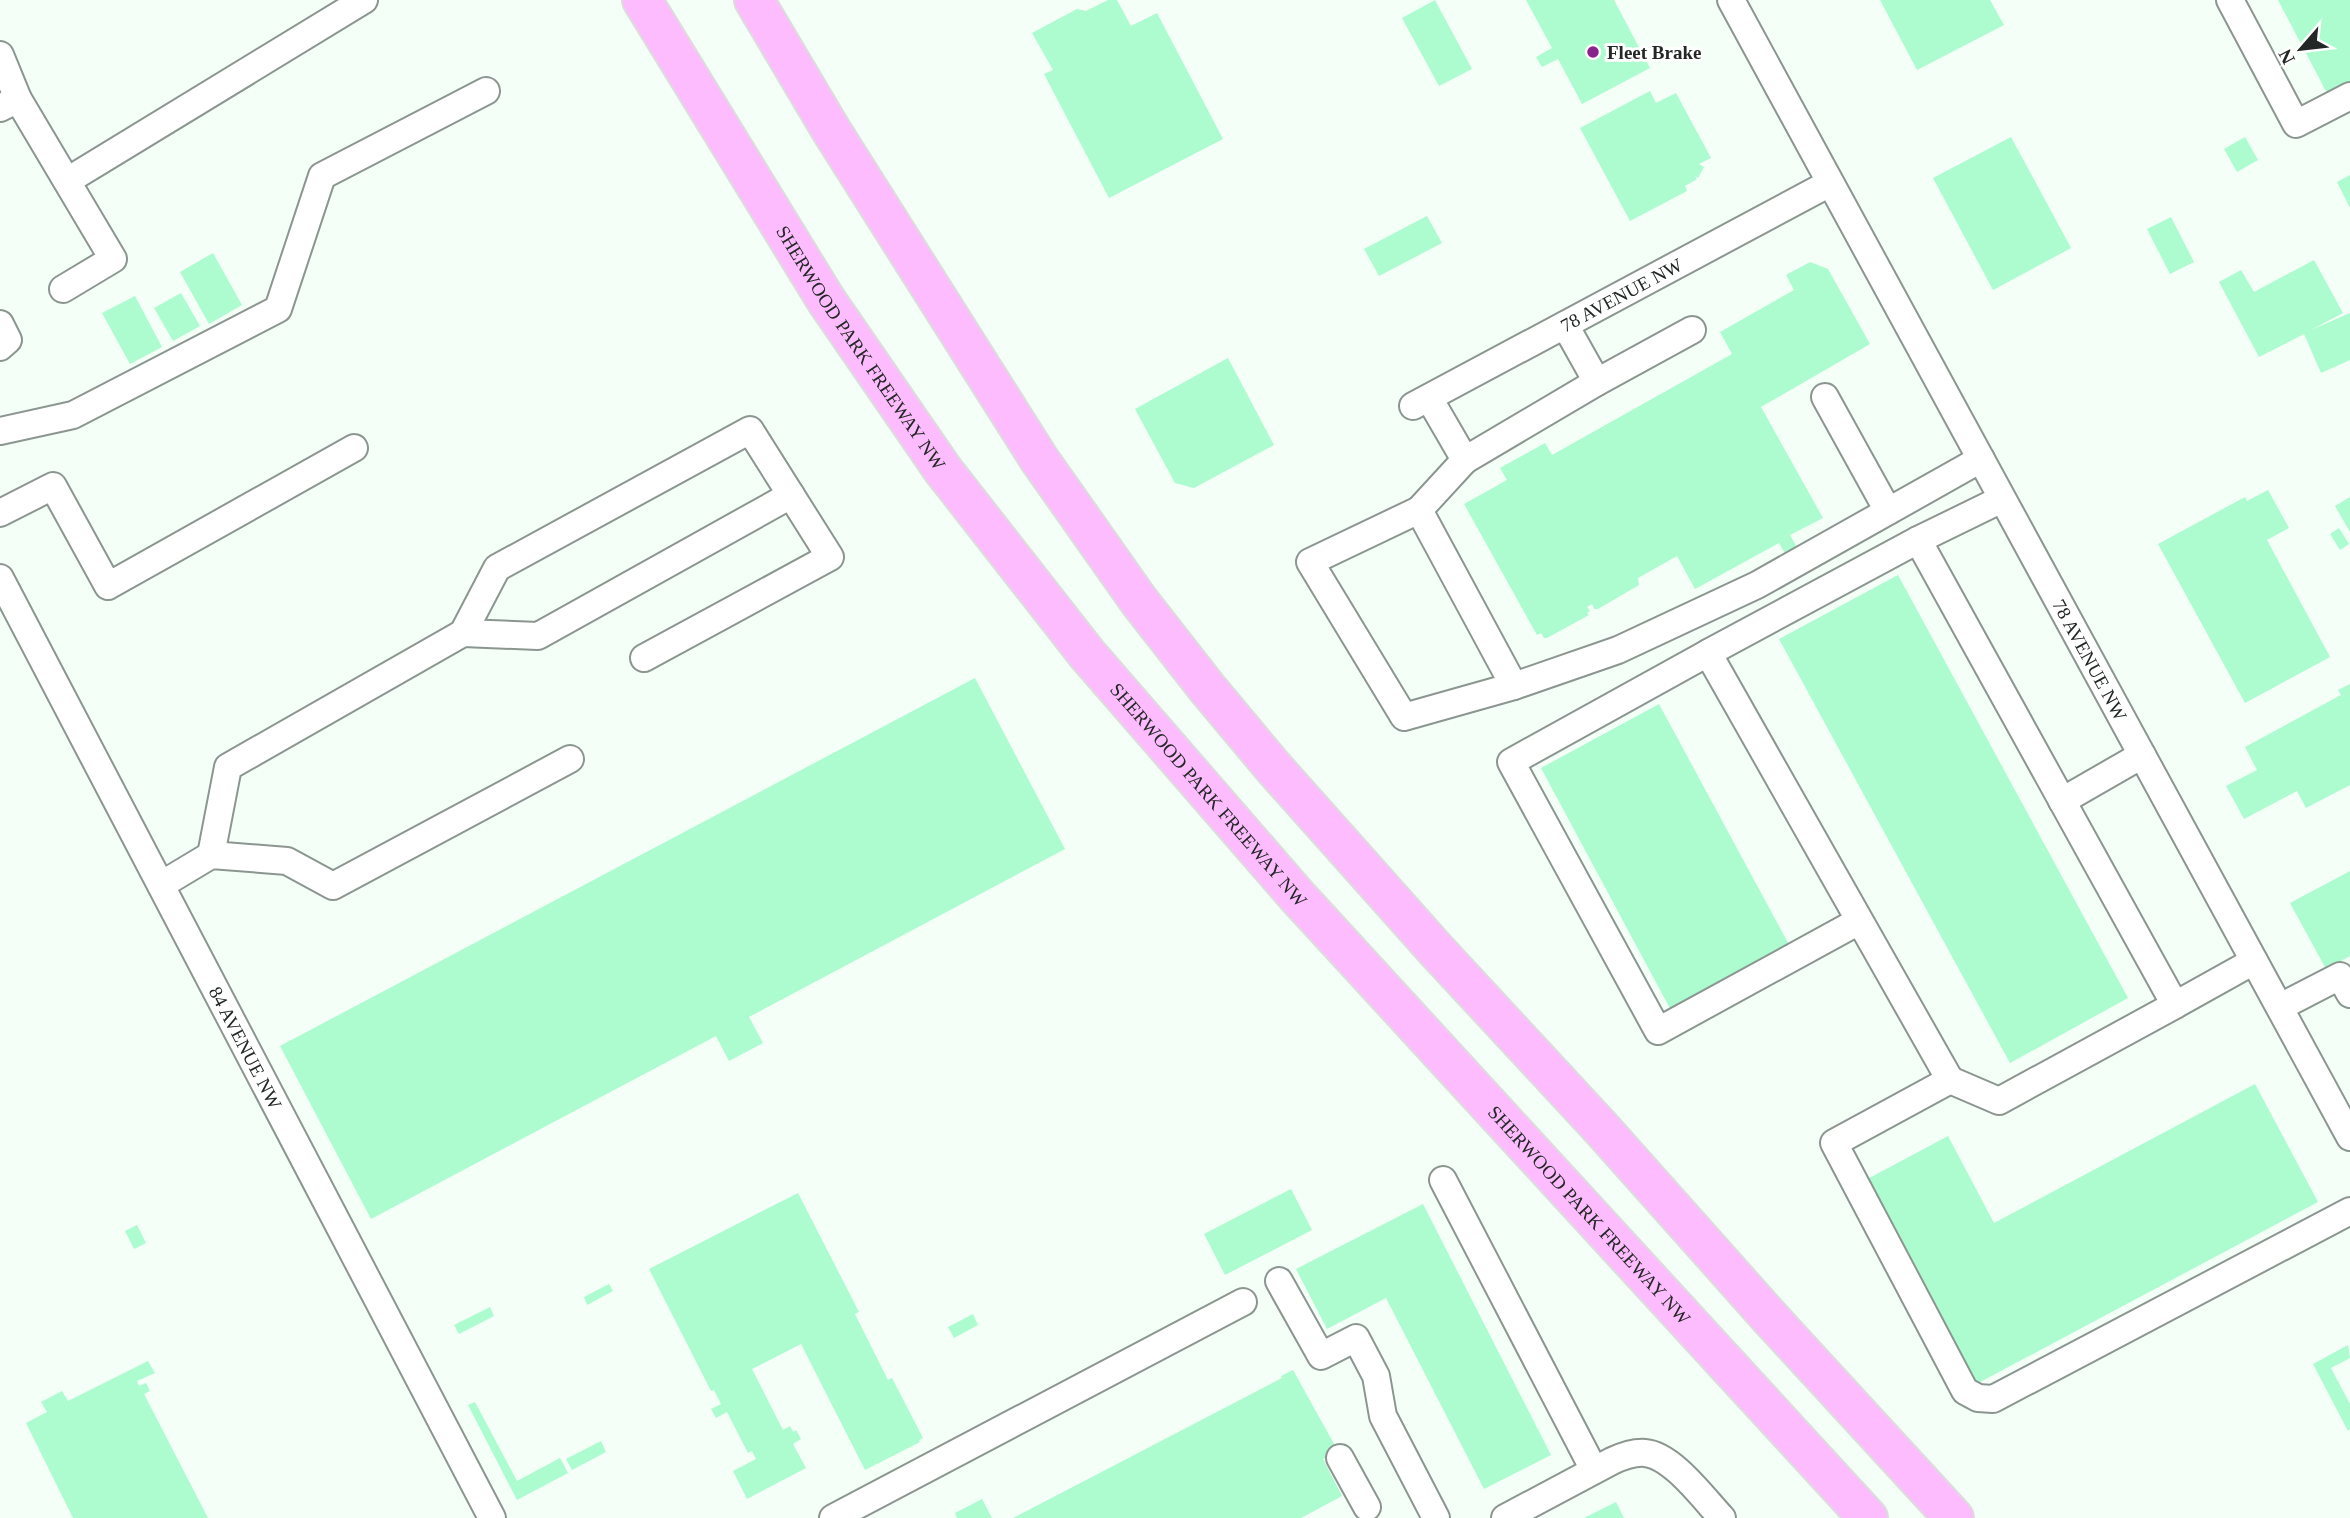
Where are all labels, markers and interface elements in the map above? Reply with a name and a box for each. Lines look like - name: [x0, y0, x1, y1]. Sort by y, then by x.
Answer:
- north arrow: [2266, 14, 2336, 84]
- place label: Fleet Brake: [1607, 42, 1701, 63]
- marker: Fleet Brake: [1585, 44, 1601, 60]
- text: N: [2274, 46, 2299, 68]
- street label: SHERWOOD PARK FREEWAY NW: [772, 222, 950, 474]
- street label: 78 AVENUE NW: [1557, 254, 1686, 336]
- street label: 78 AVENUE NW: [2048, 596, 2131, 724]
- street label: SHERWOOD PARK FREEWAY NW: [1106, 679, 1311, 911]
- street label: 84 AVENUE NW: [205, 983, 286, 1112]
- street label: SHERWOOD PARK FREEWAY NW: [1484, 1102, 1695, 1329]

